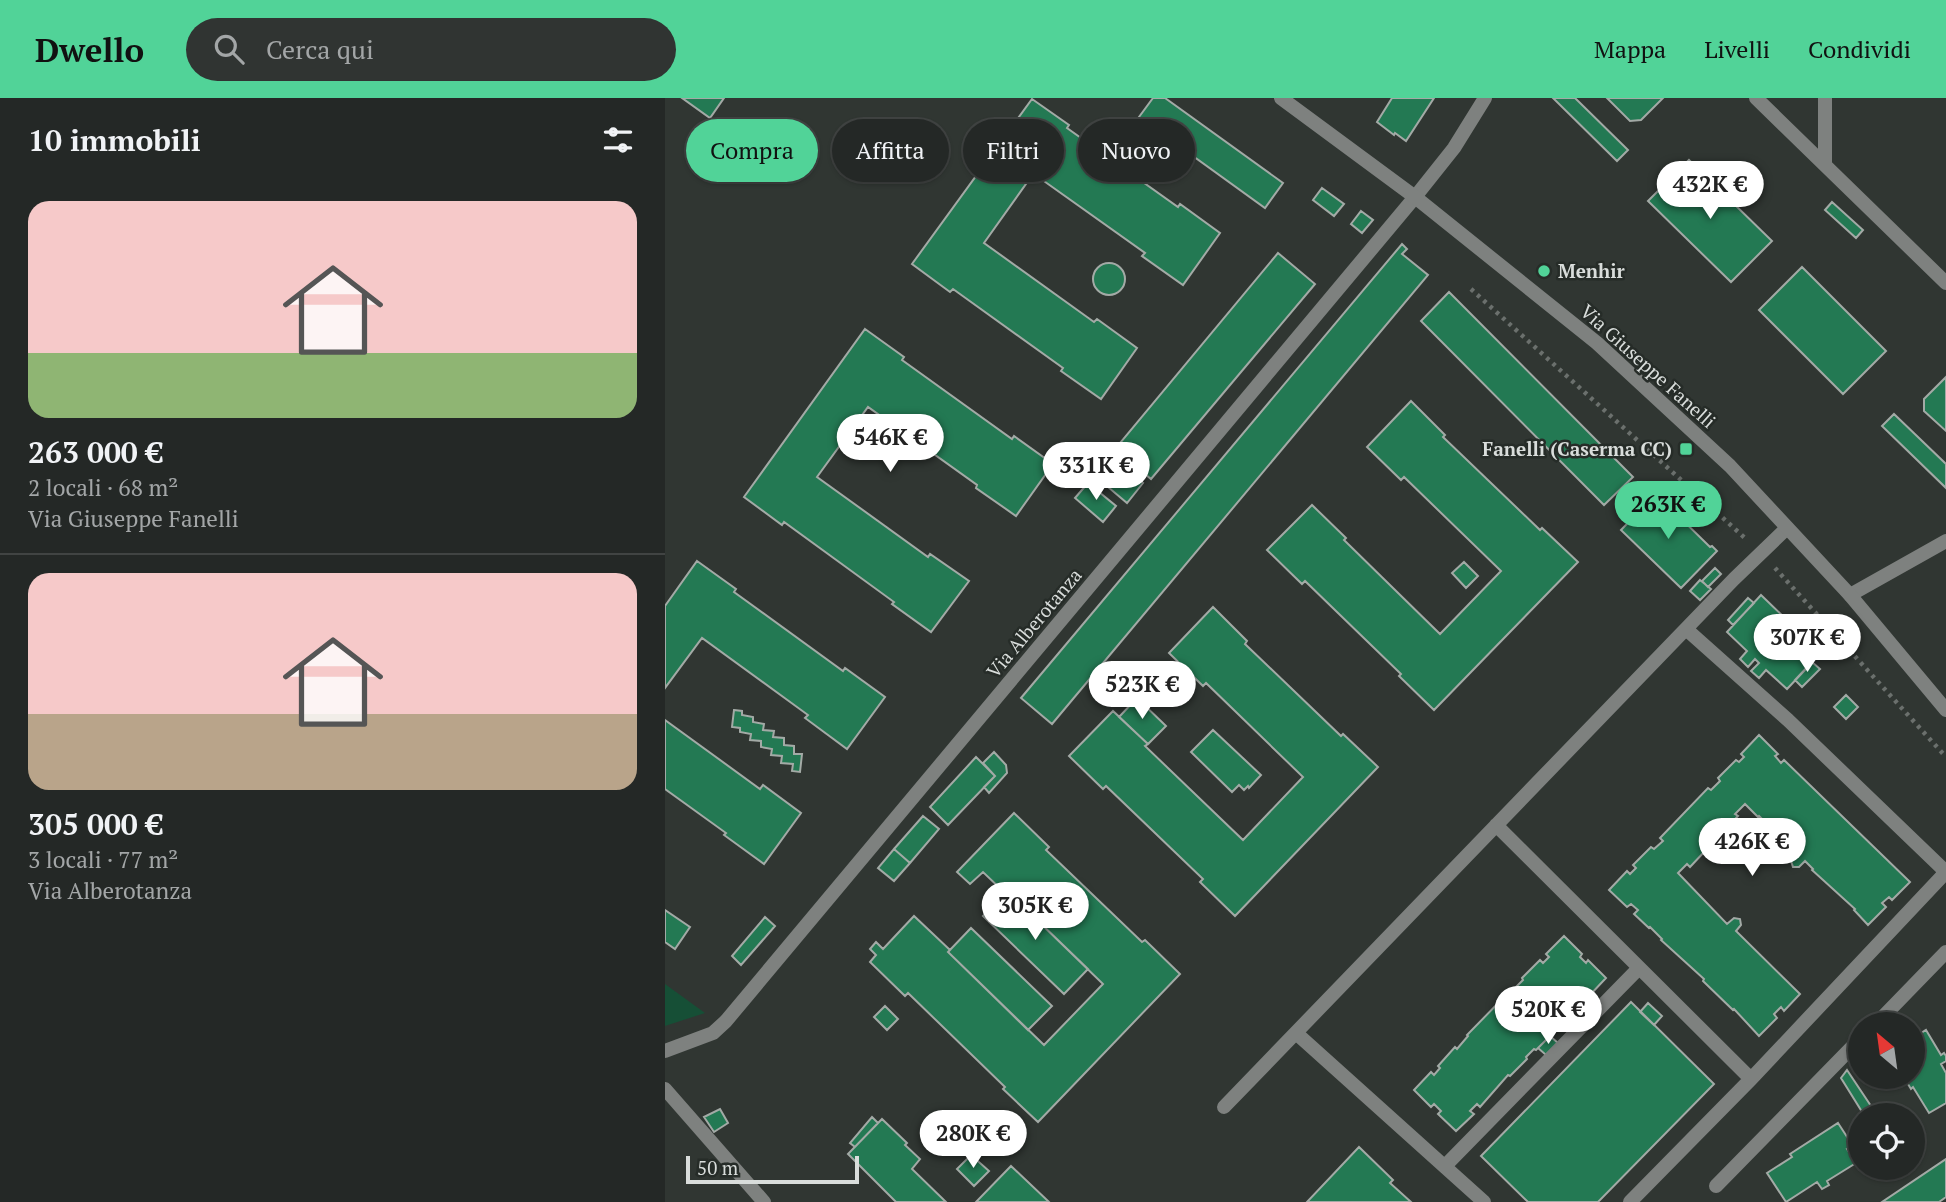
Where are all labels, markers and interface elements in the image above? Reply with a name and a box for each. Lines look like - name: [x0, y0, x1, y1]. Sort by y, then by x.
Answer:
- search box: [186, 18, 676, 81]
- text: Dwello: [35, 28, 144, 71]
- icon: search: [210, 30, 248, 68]
- text: Cerca qui: [266, 32, 374, 66]
- text: Mappa: [1594, 33, 1666, 65]
- text: Livelli: [1704, 33, 1770, 65]
- text: Condividi: [1808, 33, 1911, 65]
- chip: Compra: [686, 119, 818, 182]
- chip: Affitta: [832, 119, 949, 182]
- chip: Filtri: [963, 119, 1064, 182]
- chip: Nuovo: [1078, 119, 1195, 182]
- text: 10 immobili: [28, 120, 201, 160]
- icon: filters: [599, 121, 637, 159]
- pin: 432K €: [1653, 162, 1767, 221]
- text: 432K €: [1673, 168, 1747, 199]
- icon: home: [270, 247, 396, 373]
- place label: Menhir: [1558, 258, 1626, 283]
- marker: Menhir: [1536, 263, 1552, 279]
- street label: Via Giuseppe Fanelli: [1575, 298, 1721, 433]
- pin: 546K €: [833, 414, 947, 474]
- text: 546K €: [853, 421, 927, 452]
- text: 263 000 €: [28, 432, 163, 472]
- place label: Fanelli (Caserma CC): [1482, 436, 1672, 461]
- marker: Fanelli (Caserma CC): [1678, 441, 1694, 457]
- pin: 331K €: [1039, 442, 1153, 502]
- text: 331K €: [1059, 449, 1133, 480]
- text: 2 locali · 68 m²: [28, 472, 178, 503]
- pin: 263K €: [1611, 482, 1725, 541]
- text: 263K €: [1631, 488, 1705, 519]
- text: Via Giuseppe Fanelli: [28, 503, 239, 534]
- street label: Via Alberotanza: [980, 562, 1087, 683]
- pin: 307K €: [1750, 614, 1864, 674]
- icon: home: [270, 619, 396, 745]
- text: 307K €: [1770, 621, 1844, 652]
- pin: 523K €: [1085, 662, 1199, 721]
- text: 523K €: [1105, 668, 1179, 699]
- text: 305 000 €: [28, 804, 163, 844]
- pin: 426K €: [1695, 818, 1809, 878]
- text: 426K €: [1715, 825, 1789, 856]
- text: 3 locali · 77 m²: [28, 844, 178, 875]
- text: Via Alberotanza: [28, 875, 192, 906]
- pin: 305K €: [978, 882, 1092, 942]
- text: 305K €: [998, 889, 1072, 920]
- pin: 520K €: [1491, 986, 1605, 1046]
- text: 520K €: [1511, 993, 1585, 1024]
- north arrow: [1848, 1012, 1925, 1088]
- map controls: [1848, 1012, 1925, 1180]
- button: locate: [1848, 1103, 1925, 1180]
- pin: 280K €: [916, 1110, 1030, 1170]
- text: 280K €: [936, 1117, 1010, 1148]
- scale bar: [686, 1153, 859, 1185]
- text: 50 m: [697, 1155, 738, 1180]

